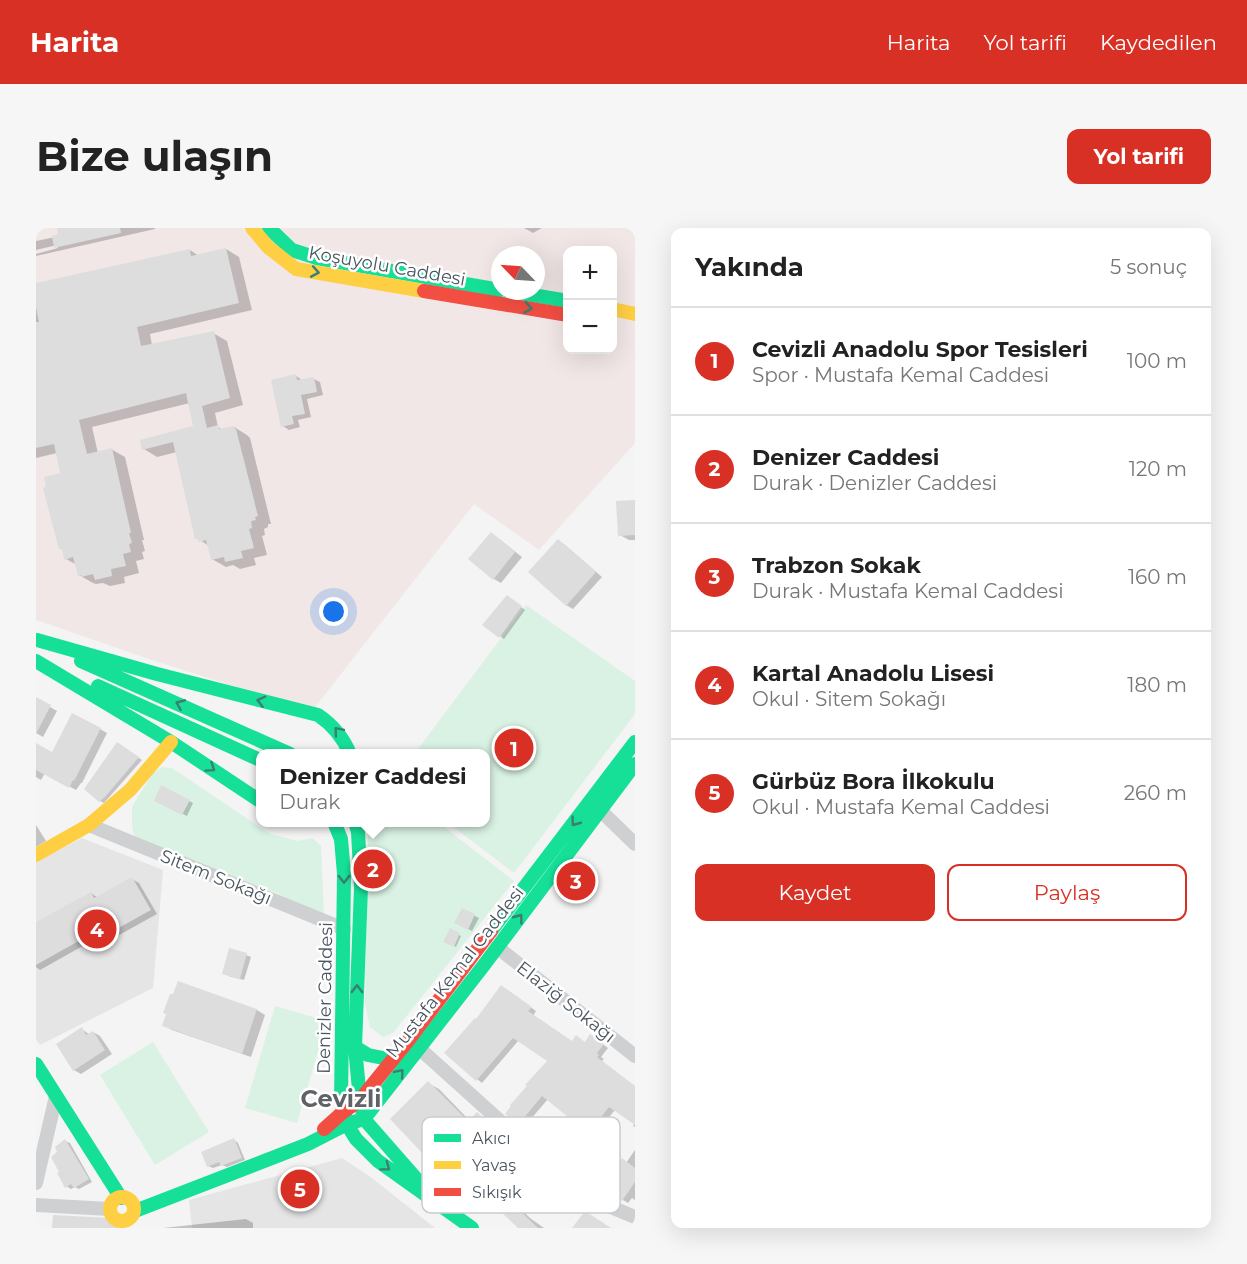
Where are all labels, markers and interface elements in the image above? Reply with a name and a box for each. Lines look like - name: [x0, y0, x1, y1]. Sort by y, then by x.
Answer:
- text: Harita: [30, 25, 119, 59]
- text: Harita: [887, 30, 950, 55]
- text: Yol tarifi: [983, 30, 1067, 55]
- text: Kaydedilen: [1100, 30, 1217, 55]
- button: Yol tarifi: [1067, 129, 1211, 184]
- text: Bize ulaşın: [36, 130, 273, 182]
- street label: Koşuyolu Caddesi: [307, 241, 467, 291]
- north arrow: [491, 246, 545, 300]
- map controls: [563, 246, 617, 354]
- button: +: [563, 246, 617, 300]
- text: Yakında: [695, 251, 804, 283]
- text: 5 sonuç: [1110, 255, 1187, 279]
- one-way arrow: [309, 265, 319, 278]
- button: −: [563, 300, 617, 354]
- one-way arrow: [522, 301, 532, 314]
- text: Cevizli Anadolu Spor Tesisleri: [752, 336, 1088, 363]
- text: 1: [711, 349, 718, 373]
- text: 100 m: [1127, 349, 1187, 373]
- text: Spor · Mustafa Kemal Caddesi: [752, 363, 1049, 387]
- text: Denizer Caddesi: [752, 444, 939, 471]
- text: 2: [709, 457, 720, 481]
- text: 120 m: [1129, 457, 1187, 481]
- text: Durak · Denizler Caddesi: [752, 471, 997, 495]
- text: Trabzon Sokak: [752, 552, 921, 579]
- text: 3: [709, 565, 720, 589]
- text: 160 m: [1128, 565, 1187, 589]
- text: Durak · Mustafa Kemal Caddesi: [752, 579, 1064, 603]
- your location: [319, 597, 348, 626]
- text: Kartal Anadolu Lisesi: [752, 660, 994, 687]
- text: 4: [708, 673, 721, 697]
- text: 180 m: [1127, 673, 1187, 697]
- text: Okul · Sitem Sokağı: [752, 687, 946, 711]
- one-way arrow: [257, 695, 267, 708]
- one-way arrow: [175, 699, 186, 711]
- pin: 1: [494, 726, 534, 770]
- one-way arrow: [334, 727, 345, 738]
- popup: [256, 749, 490, 827]
- one-way arrow: [205, 761, 215, 773]
- text: Denizer Caddesi: [279, 763, 467, 790]
- text: Gürbüz Bora İlkokulu: [752, 768, 995, 795]
- text: 5: [709, 781, 720, 805]
- text: 260 m: [1124, 781, 1187, 805]
- text: Durak: [279, 790, 340, 814]
- text: Okul · Mustafa Kemal Caddesi: [752, 795, 1050, 819]
- one-way arrow: [571, 815, 582, 826]
- street label: Sitem Sokağı: [157, 845, 275, 909]
- pin: 2: [354, 846, 392, 892]
- pin: 3: [556, 858, 596, 904]
- button: Kaydet: [695, 864, 935, 921]
- button: Paylaş: [947, 864, 1187, 921]
- one-way arrow: [338, 875, 350, 884]
- street label: Mustafa Kemal Caddesi: [381, 882, 529, 1062]
- pin: 4: [78, 906, 116, 952]
- one-way arrow: [512, 914, 523, 925]
- street label: Denizler Caddesi: [313, 922, 337, 1074]
- street label: Elaziğ Sokağı: [512, 957, 620, 1047]
- one-way arrow: [351, 984, 363, 993]
- one-way arrow: [393, 1069, 404, 1080]
- district label: Cevizli: [301, 1084, 381, 1113]
- legend: [422, 1117, 620, 1213]
- text: Akıcı: [472, 1129, 511, 1148]
- text: Yavaş: [472, 1156, 516, 1175]
- one-way arrow: [380, 1160, 391, 1171]
- pin: 5: [280, 1166, 320, 1212]
- text: Sıkışık: [472, 1183, 522, 1202]

